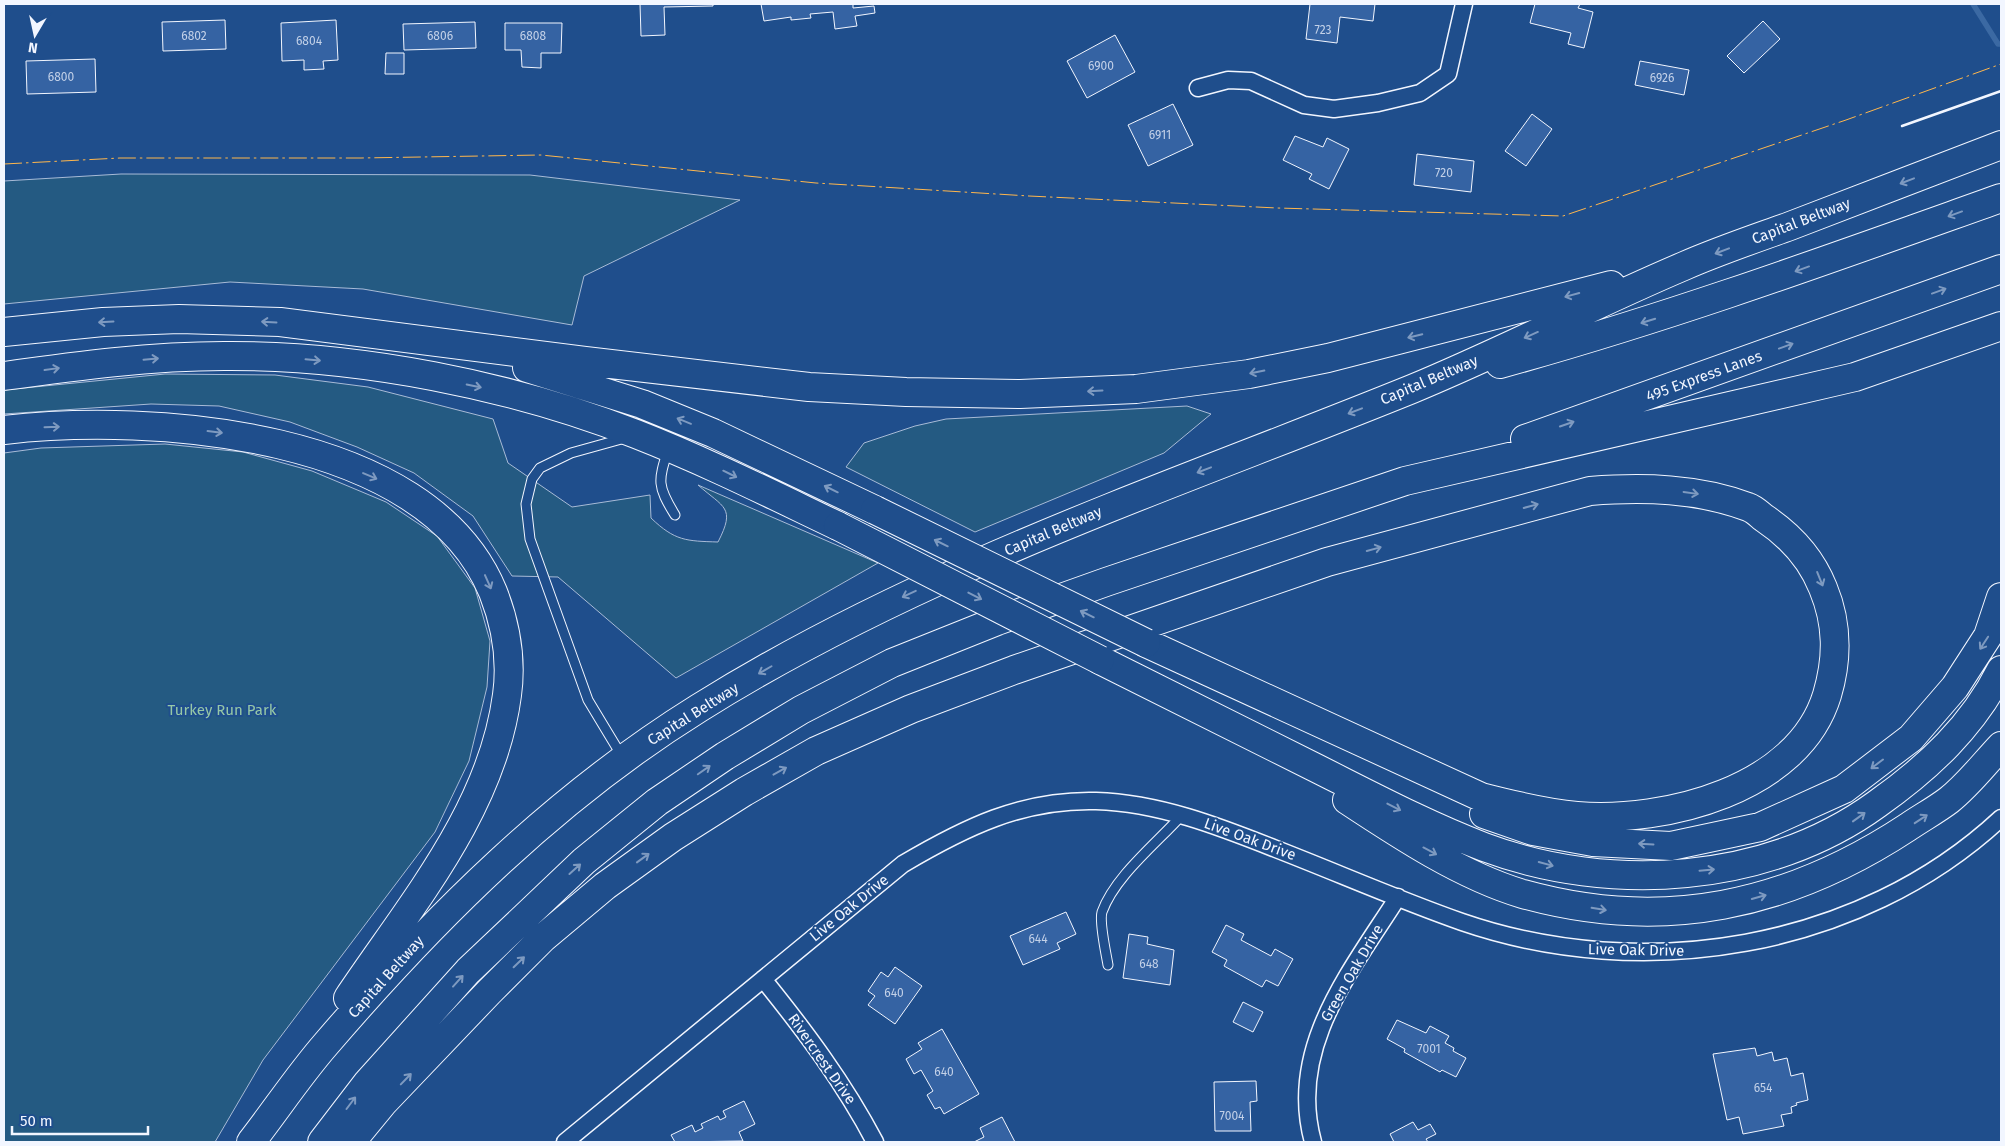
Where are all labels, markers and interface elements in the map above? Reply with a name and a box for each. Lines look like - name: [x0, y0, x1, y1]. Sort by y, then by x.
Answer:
- north arrow: [10, 10, 60, 60]
- house number: 723: [1314, 23, 1332, 37]
- house number: 6802: [181, 29, 207, 43]
- house number: 6806: [427, 29, 453, 43]
- house number: 6808: [520, 29, 547, 43]
- house number: 6804: [296, 34, 323, 48]
- text: N: [27, 38, 39, 56]
- house number: 6900: [1088, 59, 1114, 73]
- house number: 6800: [48, 70, 75, 84]
- house number: 6926: [1650, 71, 1674, 85]
- house number: 6911: [1149, 128, 1171, 142]
- house number: 720: [1435, 166, 1453, 180]
- one-way arrow: [1899, 177, 1915, 186]
- street label: Capital Beltway: [1749, 194, 1853, 248]
- one-way arrow: [1948, 210, 1964, 219]
- one-way arrow: [1715, 247, 1730, 256]
- one-way arrow: [1795, 265, 1811, 274]
- one-way arrow: [1931, 286, 1946, 295]
- one-way arrow: [1565, 291, 1581, 300]
- one-way arrow: [1641, 316, 1657, 326]
- one-way arrow: [261, 317, 277, 326]
- one-way arrow: [99, 318, 115, 327]
- one-way arrow: [1524, 331, 1539, 341]
- one-way arrow: [1407, 332, 1423, 341]
- one-way arrow: [1778, 341, 1793, 350]
- street label: 495 Express Lanes: [1644, 347, 1764, 405]
- street label: Capital Beltway: [1378, 351, 1481, 409]
- one-way arrow: [143, 354, 159, 364]
- one-way arrow: [305, 355, 321, 365]
- one-way arrow: [44, 364, 60, 374]
- one-way arrow: [1249, 368, 1265, 377]
- one-way arrow: [465, 382, 481, 391]
- one-way arrow: [1088, 386, 1104, 395]
- one-way arrow: [1348, 407, 1363, 416]
- one-way arrow: [676, 416, 692, 425]
- one-way arrow: [1559, 419, 1574, 428]
- one-way arrow: [44, 422, 60, 432]
- one-way arrow: [206, 427, 222, 437]
- one-way arrow: [1196, 466, 1212, 475]
- one-way arrow: [722, 470, 737, 480]
- one-way arrow: [362, 472, 377, 482]
- one-way arrow: [824, 484, 839, 493]
- one-way arrow: [1683, 488, 1699, 498]
- one-way arrow: [1522, 501, 1538, 510]
- street label: Capital Beltway: [1002, 502, 1105, 560]
- one-way arrow: [934, 537, 949, 547]
- one-way arrow: [1366, 544, 1382, 553]
- one-way arrow: [1815, 571, 1825, 586]
- one-way arrow: [484, 574, 494, 589]
- one-way arrow: [901, 589, 916, 599]
- one-way arrow: [967, 591, 982, 601]
- one-way arrow: [1080, 609, 1095, 618]
- one-way arrow: [1979, 635, 1989, 649]
- one-way arrow: [758, 665, 772, 675]
- street label: Capital Beltway: [644, 678, 742, 749]
- park label: Turkey Run Park: [168, 701, 277, 719]
- one-way arrow: [1871, 758, 1884, 769]
- one-way arrow: [697, 765, 711, 775]
- one-way arrow: [773, 766, 787, 776]
- one-way arrow: [1386, 803, 1401, 812]
- one-way arrow: [1852, 812, 1866, 822]
- street label: Live Oak Drive: [1202, 814, 1298, 864]
- one-way arrow: [1913, 814, 1927, 824]
- one-way arrow: [1638, 840, 1654, 849]
- one-way arrow: [1422, 846, 1437, 856]
- one-way arrow: [636, 853, 650, 863]
- one-way arrow: [1537, 860, 1553, 869]
- one-way arrow: [569, 863, 582, 875]
- one-way arrow: [1699, 865, 1715, 875]
- street label: Live Oak Drive: [806, 871, 892, 945]
- one-way arrow: [1751, 891, 1767, 901]
- one-way arrow: [1590, 904, 1606, 914]
- street label: Green Oak Drive: [1317, 921, 1387, 1025]
- street label: Capital Beltway: [344, 932, 428, 1022]
- house number: 644: [1028, 932, 1048, 946]
- street label: Live Oak Drive: [1588, 940, 1684, 960]
- one-way arrow: [512, 956, 525, 968]
- house number: 648: [1139, 957, 1159, 971]
- one-way arrow: [452, 975, 464, 988]
- house number: 640: [884, 986, 904, 1000]
- street label: Rivercrest Drive: [784, 1010, 860, 1108]
- house number: 7001: [1417, 1042, 1441, 1056]
- house number: 640: [934, 1065, 954, 1079]
- one-way arrow: [400, 1073, 412, 1085]
- house number: 654: [1754, 1081, 1773, 1095]
- one-way arrow: [346, 1097, 357, 1110]
- scale bar: [12, 1104, 149, 1136]
- house number: 7004: [1220, 1109, 1245, 1123]
- text: 50 m: [20, 1112, 53, 1130]

